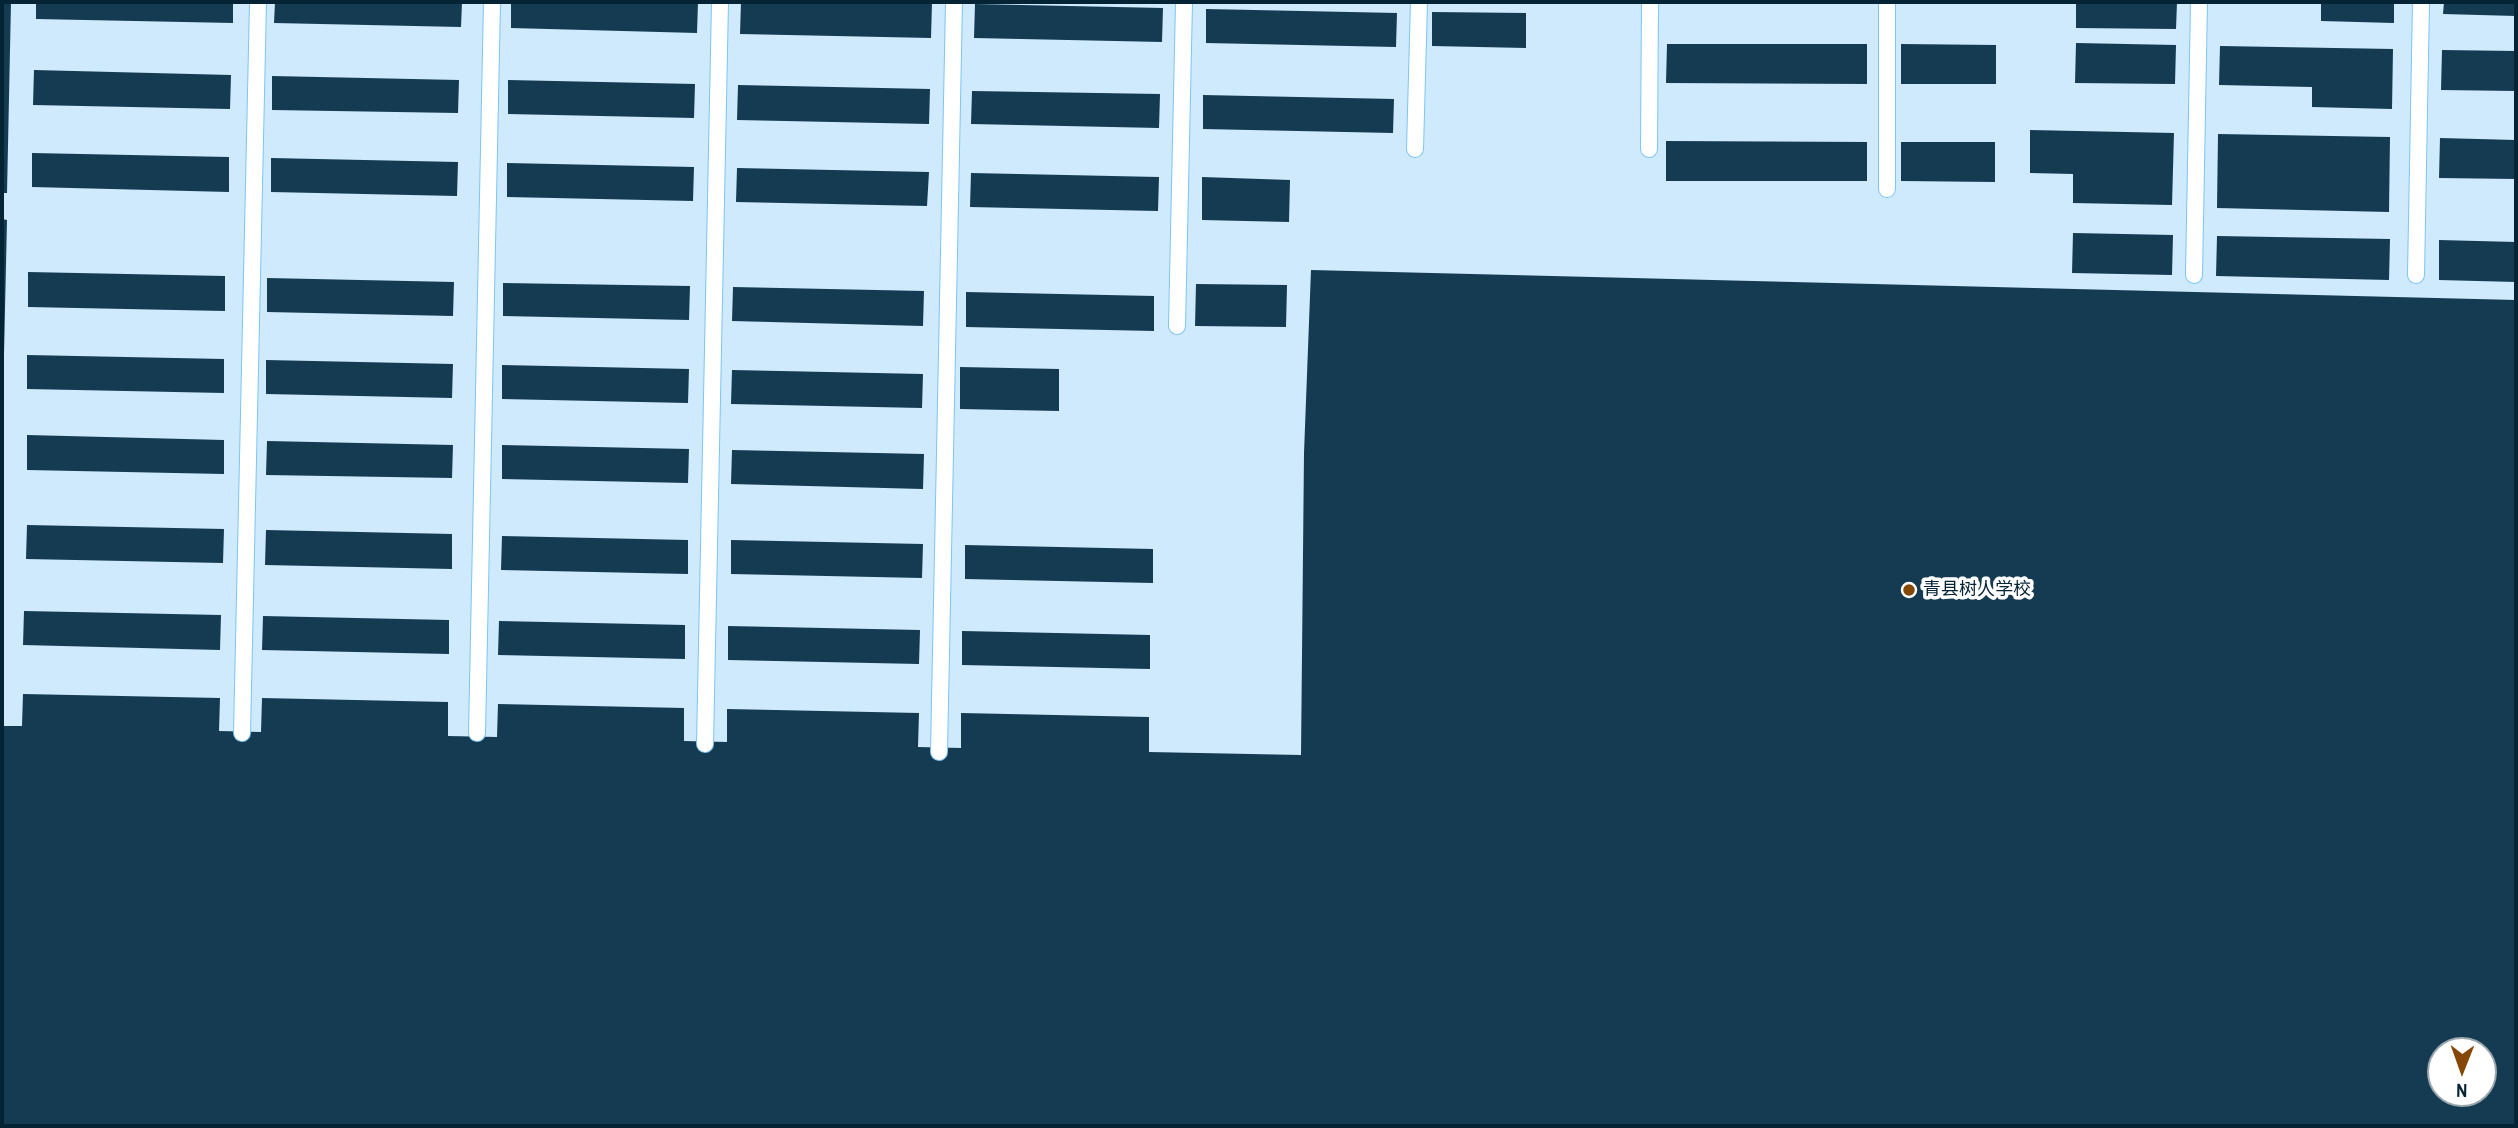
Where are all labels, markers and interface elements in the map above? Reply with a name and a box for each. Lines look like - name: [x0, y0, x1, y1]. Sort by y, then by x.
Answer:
- place label: 青县树人学校: [1923, 579, 2031, 601]
- marker: 青县树人学校: [1901, 582, 1917, 598]
- north arrow: [2427, 1037, 2497, 1107]
- text: N: [2456, 1078, 2468, 1104]

